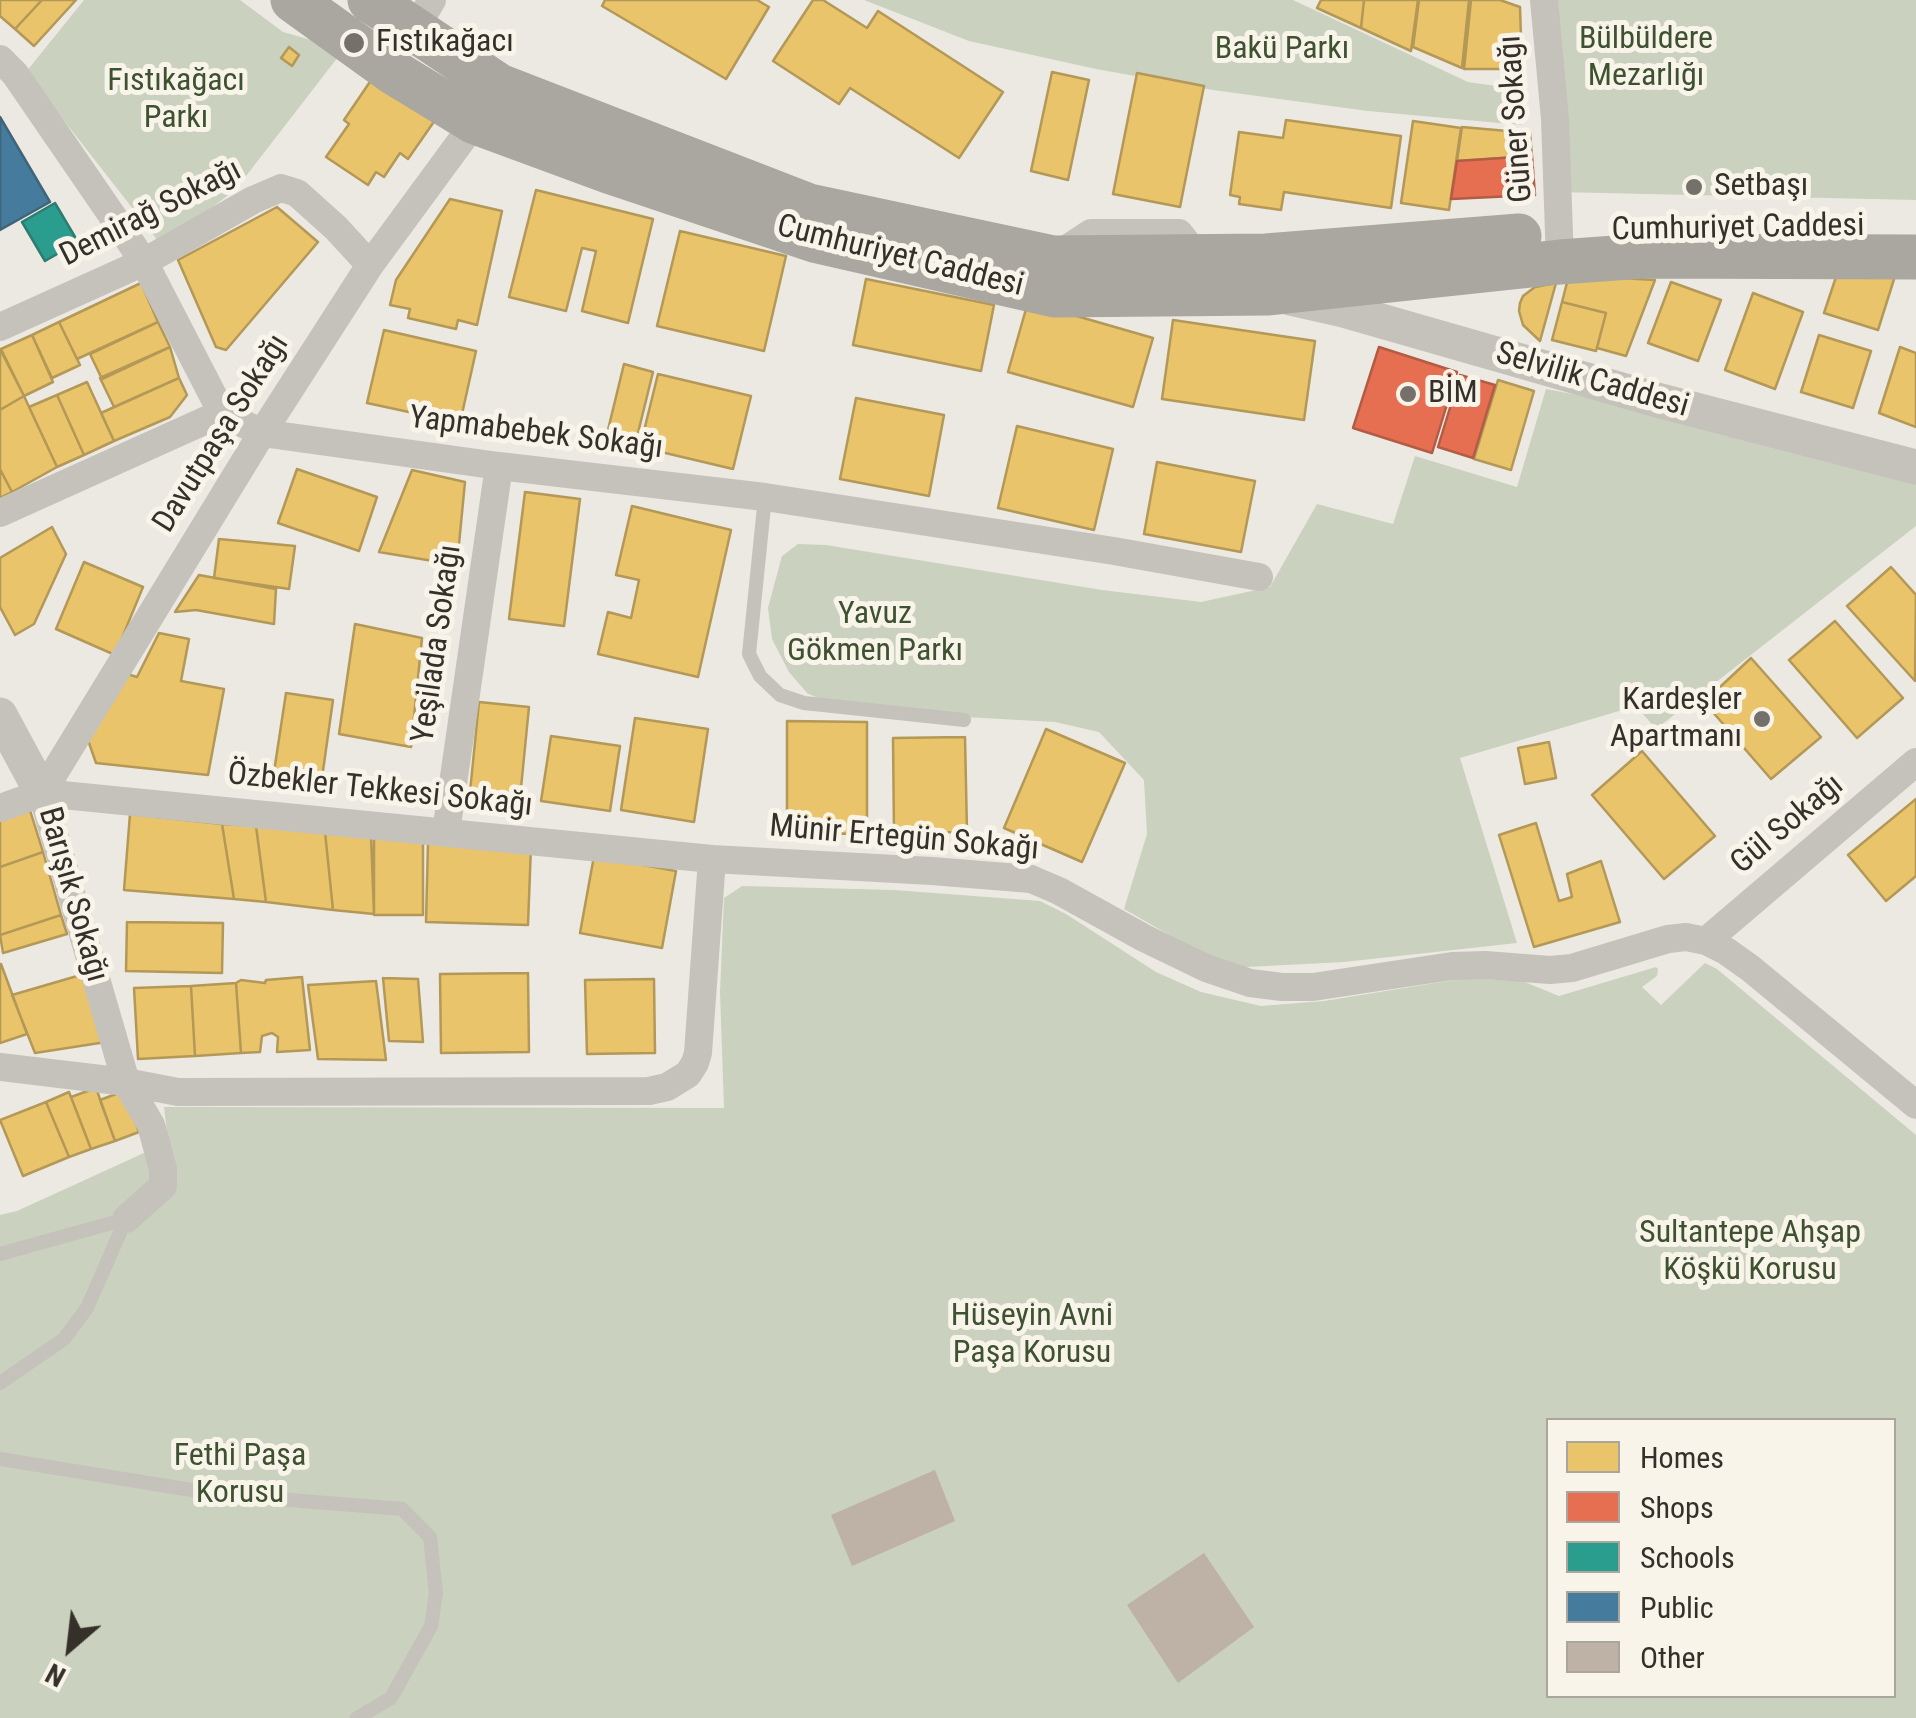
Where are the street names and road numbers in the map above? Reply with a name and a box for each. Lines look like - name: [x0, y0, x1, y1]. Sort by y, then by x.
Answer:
- street label: Güner Sokağı: [1492, 34, 1542, 204]
- street label: Demirağ Sokağı: [54, 152, 248, 276]
- street label: Cumhuriyet Caddesi: [773, 208, 1027, 306]
- street label: Cumhuriyet Caddesi: [1611, 208, 1865, 250]
- street label: Davutpaşa Sokağı: [146, 328, 298, 540]
- street label: Selvilik Caddesi: [1491, 335, 1693, 427]
- street label: Yapmabebek Sokağı: [407, 399, 665, 469]
- street label: Yeşilada Sokağı: [405, 542, 471, 746]
- street label: Özbekler Tekkesi Sokağı: [226, 756, 534, 826]
- street label: Gül Sokağı: [1724, 767, 1852, 883]
- street label: Barışık Sokağı: [29, 803, 115, 987]
- street label: Münir Ertegün Sokağı: [768, 808, 1040, 870]

